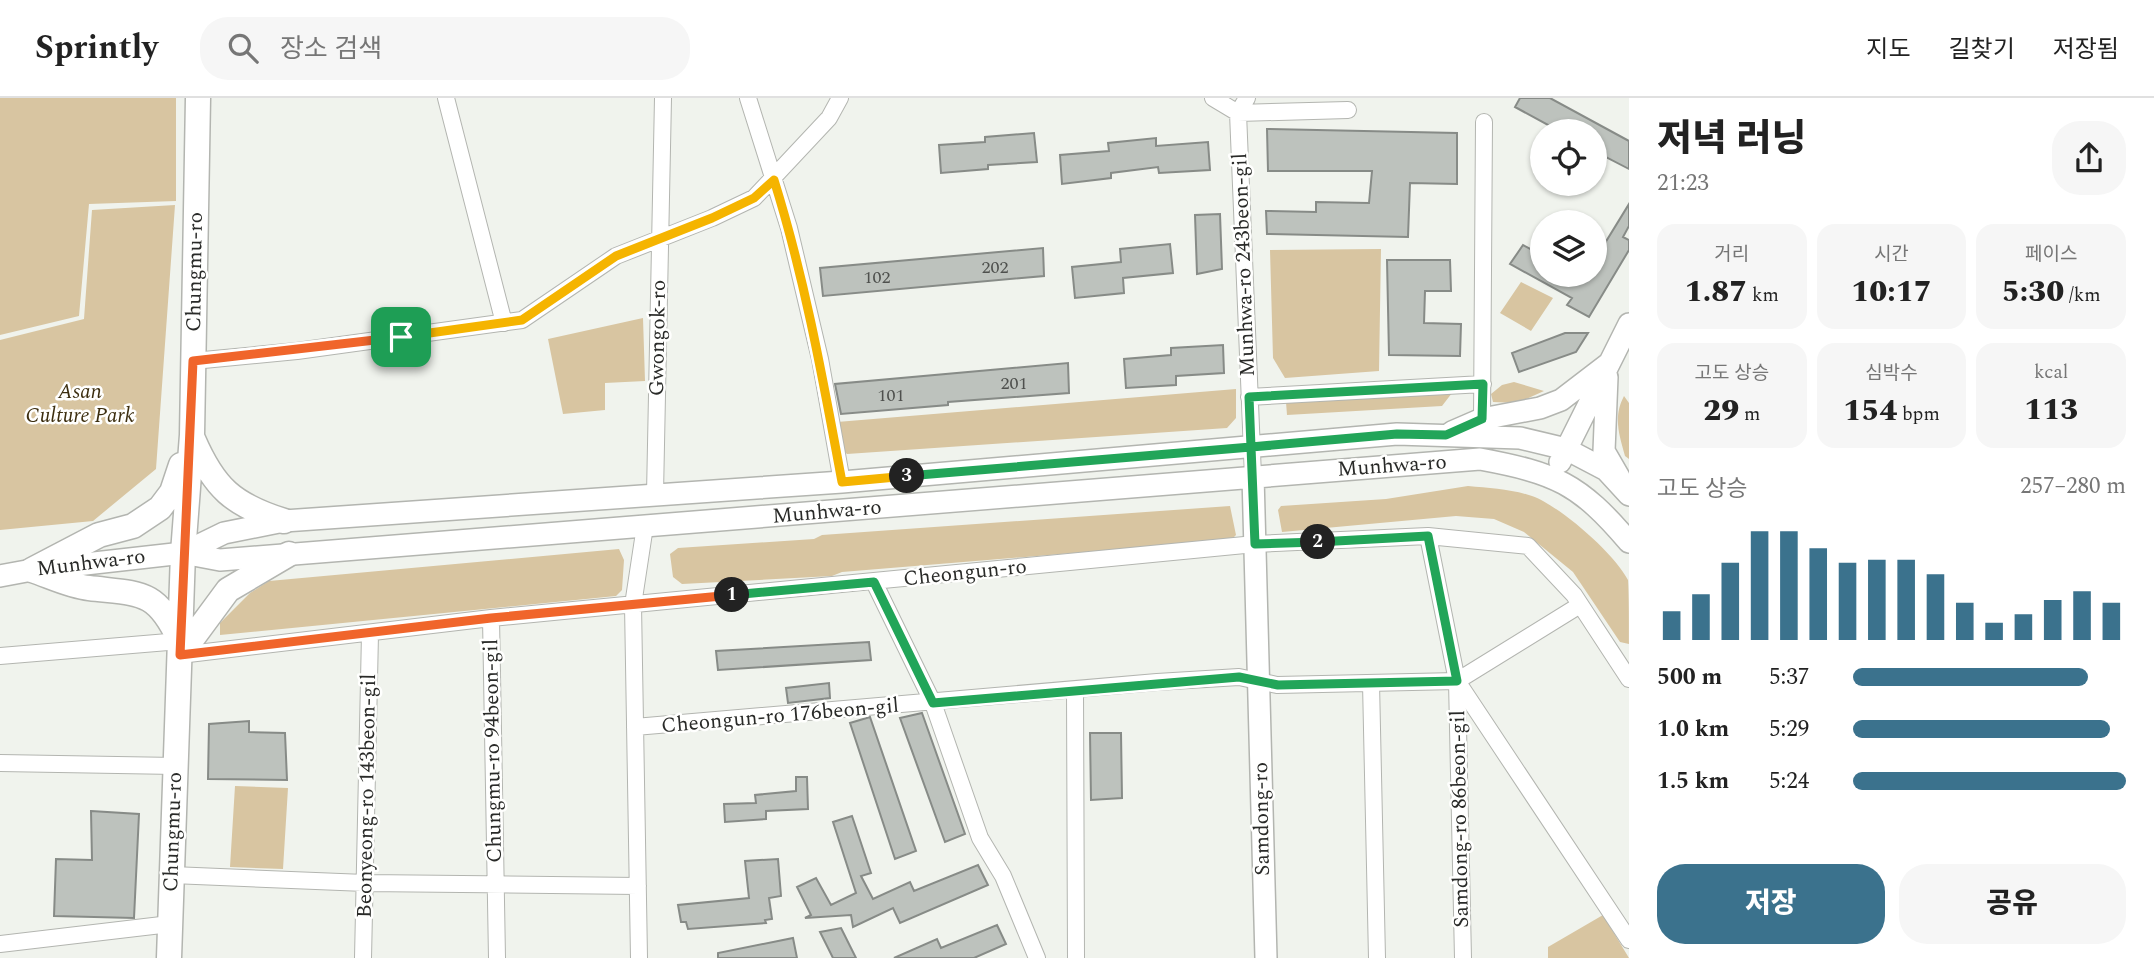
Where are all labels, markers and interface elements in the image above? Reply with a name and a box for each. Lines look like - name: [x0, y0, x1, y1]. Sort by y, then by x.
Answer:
- search box: [200, 17, 690, 80]
- text: Sprintly: [35, 23, 158, 73]
- icon: search: [224, 29, 262, 67]
- text: 장소 검색: [280, 29, 382, 69]
- text: 지도: [1866, 32, 1911, 68]
- text: 길찾기: [1949, 32, 2015, 68]
- text: 저장됨: [2053, 32, 2119, 68]
- text: 저녁 러닝: [1657, 111, 1806, 169]
- map controls: [1530, 119, 1607, 287]
- button: locate: [1530, 119, 1607, 196]
- button: share: [2052, 121, 2126, 195]
- street label: Munhwa-ro 243beon-gil: [1224, 153, 1264, 377]
- text: 21:23: [1657, 166, 1709, 201]
- button: layers: [1530, 210, 1607, 287]
- street label: Chungmu-ro: [178, 212, 212, 332]
- text: 거리: [1714, 240, 1749, 269]
- text: 시간: [1874, 240, 1909, 269]
- text: 페이스: [2025, 240, 2077, 269]
- house number: 202: [982, 254, 1009, 281]
- house number: 102: [864, 264, 891, 291]
- text: 1.87: [1685, 269, 1747, 315]
- text: 10:17: [1851, 269, 1932, 315]
- text: 5:30: [2002, 269, 2064, 315]
- street label: Gwongok-ro: [641, 280, 675, 396]
- text: km: [1747, 281, 1779, 310]
- text: /km: [2064, 281, 2101, 310]
- pin: [371, 307, 431, 367]
- icon: arrive: [382, 318, 420, 356]
- text: kcal: [2034, 358, 2068, 387]
- text: 고도 상승: [1694, 359, 1769, 388]
- text: 심박수: [1865, 359, 1918, 388]
- house number: 201: [1001, 370, 1028, 397]
- park label: Asan Culture Park: [25, 376, 135, 432]
- house number: 101: [878, 382, 905, 409]
- text: 113: [2024, 387, 2078, 433]
- text: 29: [1703, 388, 1739, 434]
- text: 154: [1843, 388, 1897, 434]
- text: m: [1739, 400, 1760, 429]
- text: bpm: [1897, 400, 1940, 429]
- street label: Munhwa-ro: [1336, 446, 1448, 486]
- pin: 3: [890, 458, 925, 494]
- text: 3: [901, 461, 912, 490]
- text: 257–280 m: [2020, 469, 2126, 504]
- text: 고도 상승: [1657, 472, 1747, 507]
- street label: Munhwa-ro: [771, 491, 883, 533]
- pin: 2: [1300, 524, 1336, 560]
- text: 2: [1312, 527, 1323, 556]
- street label: Munhwa-ro: [35, 540, 147, 586]
- street label: Cheongun-ro: [902, 551, 1028, 595]
- pin: 1: [714, 578, 750, 612]
- text: 1: [726, 580, 737, 609]
- street label: Chungmu-ro 94beon-gil: [475, 639, 511, 863]
- text: 500 m: [1657, 660, 1722, 695]
- text: 5:37: [1769, 660, 1809, 695]
- street label: Beonyeong-ro 143beon-gil: [349, 673, 385, 919]
- street label: Cheongun-ro 176beon-gil: [660, 690, 900, 742]
- street label: Samdong-ro 86beon-gil: [1442, 710, 1478, 928]
- text: 1.0 km: [1657, 712, 1729, 747]
- text: 5:29: [1769, 712, 1809, 747]
- street label: Samdong-ro: [1245, 762, 1279, 876]
- text: 1.5 km: [1657, 764, 1729, 799]
- text: 5:24: [1769, 764, 1809, 799]
- street label: Chungmu-ro: [155, 771, 191, 893]
- button: 저장: [1657, 864, 1885, 944]
- button: 공유: [1899, 864, 2126, 944]

